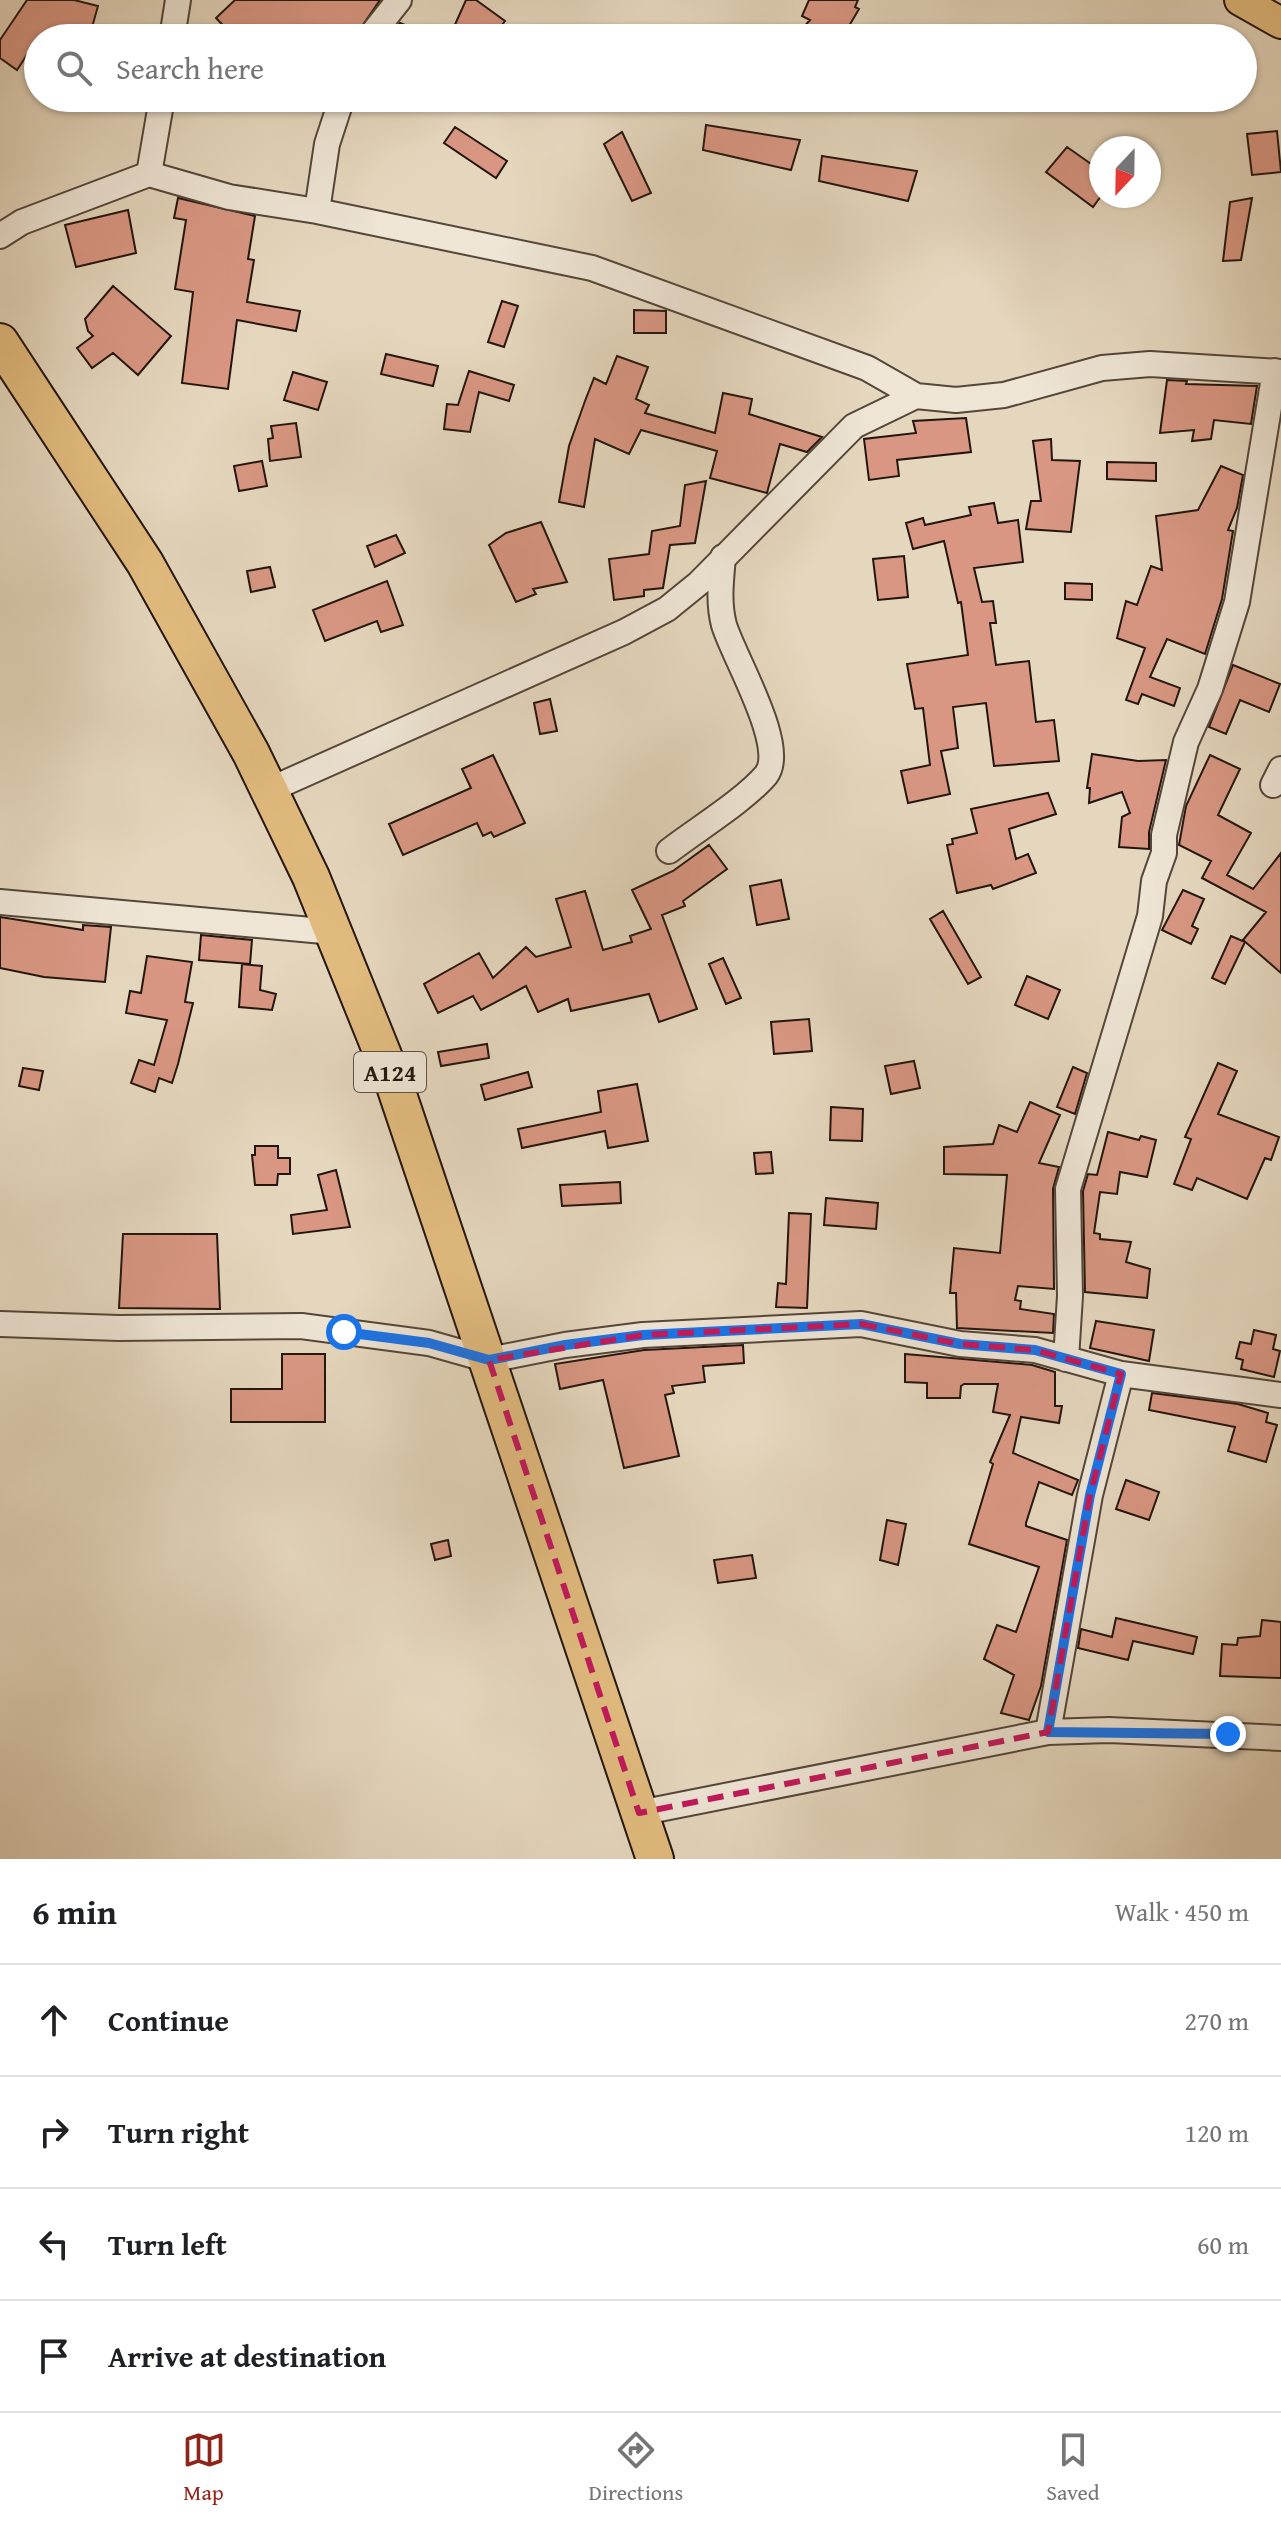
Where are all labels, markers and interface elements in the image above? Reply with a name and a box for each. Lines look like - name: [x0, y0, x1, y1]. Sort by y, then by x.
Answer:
- search box: [24, 24, 1257, 112]
- icon: search: [52, 46, 96, 90]
- text: Search here: [116, 46, 264, 90]
- north arrow: [1089, 136, 1161, 208]
- road number: A124: [354, 1052, 426, 1092]
- route start: [326, 1314, 362, 1350]
- route end: [1210, 1716, 1246, 1752]
- text: 6 min: [32, 1887, 117, 1936]
- text: Walk · 450 m: [1115, 1892, 1249, 1931]
- icon: ahead: [32, 1998, 76, 2042]
- text: Continue: [108, 1998, 229, 2042]
- text: 270 m: [1184, 2001, 1249, 2040]
- icon: right: [32, 2110, 76, 2154]
- text: Turn right: [108, 2110, 249, 2154]
- text: 120 m: [1184, 2113, 1249, 2152]
- icon: left: [32, 2222, 76, 2266]
- text: Turn left: [108, 2222, 227, 2266]
- text: 60 m: [1197, 2225, 1249, 2264]
- icon: arrive: [32, 2334, 76, 2378]
- text: Arrive at destination: [108, 2334, 386, 2378]
- tab: Map: [182, 2428, 226, 2508]
- tab: Directions: [589, 2428, 683, 2508]
- tab: Saved: [1046, 2428, 1099, 2508]

